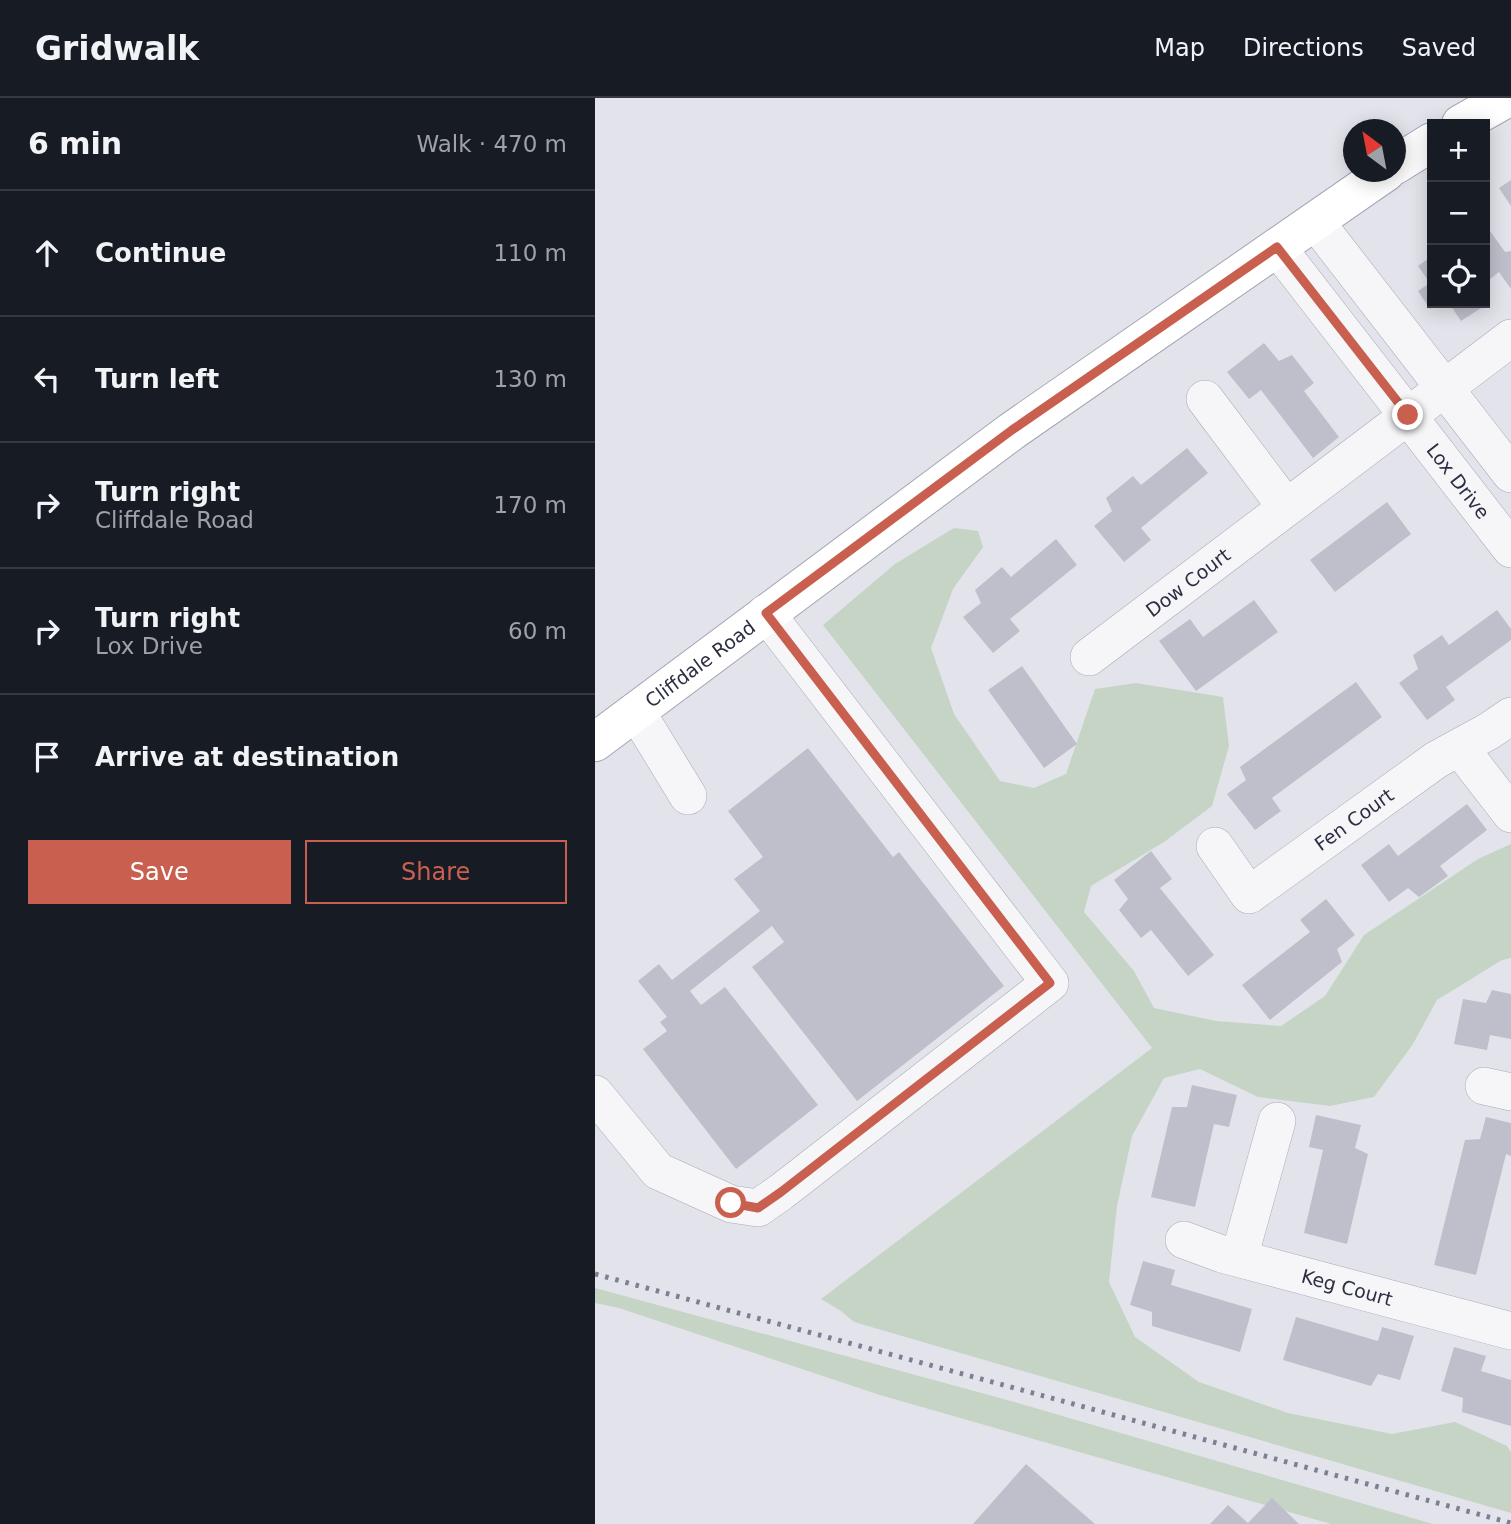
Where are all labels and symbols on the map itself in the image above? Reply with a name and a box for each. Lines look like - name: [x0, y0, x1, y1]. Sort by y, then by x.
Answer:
- north arrow: [1343, 119, 1406, 182]
- route end: [1392, 399, 1423, 430]
- street label: Lox Drive: [1422, 439, 1494, 523]
- street label: Dow Court: [1141, 543, 1234, 621]
- street label: Cliffdale Road: [641, 616, 759, 712]
- street label: Fen Court: [1310, 783, 1398, 855]
- route start: [715, 1187, 746, 1218]
- street label: Keg Court: [1299, 1265, 1395, 1310]

